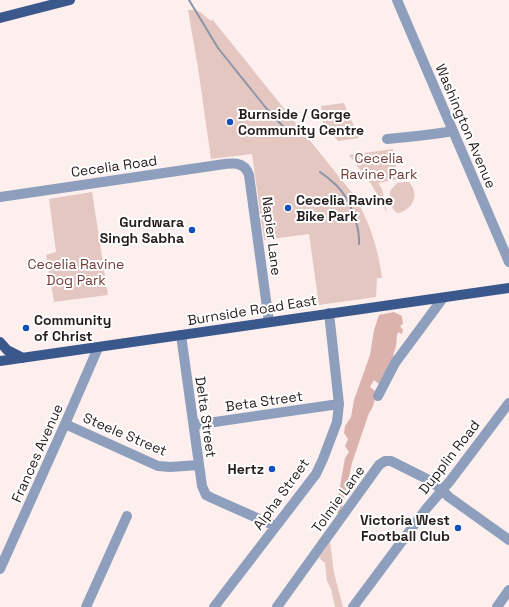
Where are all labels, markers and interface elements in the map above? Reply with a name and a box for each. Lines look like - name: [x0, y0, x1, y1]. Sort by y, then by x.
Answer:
- street label: Washington Avenue: [432, 61, 500, 191]
- place label: Burnside / Gorge Community Centre: [238, 105, 364, 139]
- marker: Burnside / Gorge Community Centre: [225, 117, 235, 127]
- park label: Cecelia Ravine Park: [340, 149, 418, 183]
- street label: Cecelia Road: [70, 151, 158, 181]
- place label: Cecelia Ravine Bike Park: [296, 191, 393, 225]
- street label: Napier Lane: [258, 195, 286, 277]
- marker: Cecelia Ravine Bike Park: [283, 203, 293, 213]
- place label: Gurdwara Singh Sabha: [100, 213, 184, 247]
- marker: Gurdwara Singh Sabha: [187, 225, 197, 235]
- park label: Cecelia Ravine Dog Park: [28, 255, 124, 289]
- street label: Burnside Road East: [186, 291, 318, 329]
- place label: Community of Christ: [34, 311, 111, 345]
- marker: Community of Christ: [21, 323, 31, 333]
- street label: Delta Street: [191, 375, 221, 459]
- street label: Beta Street: [224, 387, 304, 415]
- street label: Frances Avenue: [7, 401, 67, 505]
- street label: Steele Street: [80, 408, 170, 460]
- street label: Dupplin Road: [414, 416, 484, 498]
- street label: Alpha Street: [249, 455, 313, 533]
- place label: Hertz: [228, 460, 264, 478]
- street label: Tolmie Lane: [308, 462, 368, 536]
- marker: Hertz: [267, 464, 277, 474]
- place label: Victoria West Football Club: [360, 511, 450, 545]
- marker: Victoria West Football Club: [453, 523, 463, 533]

